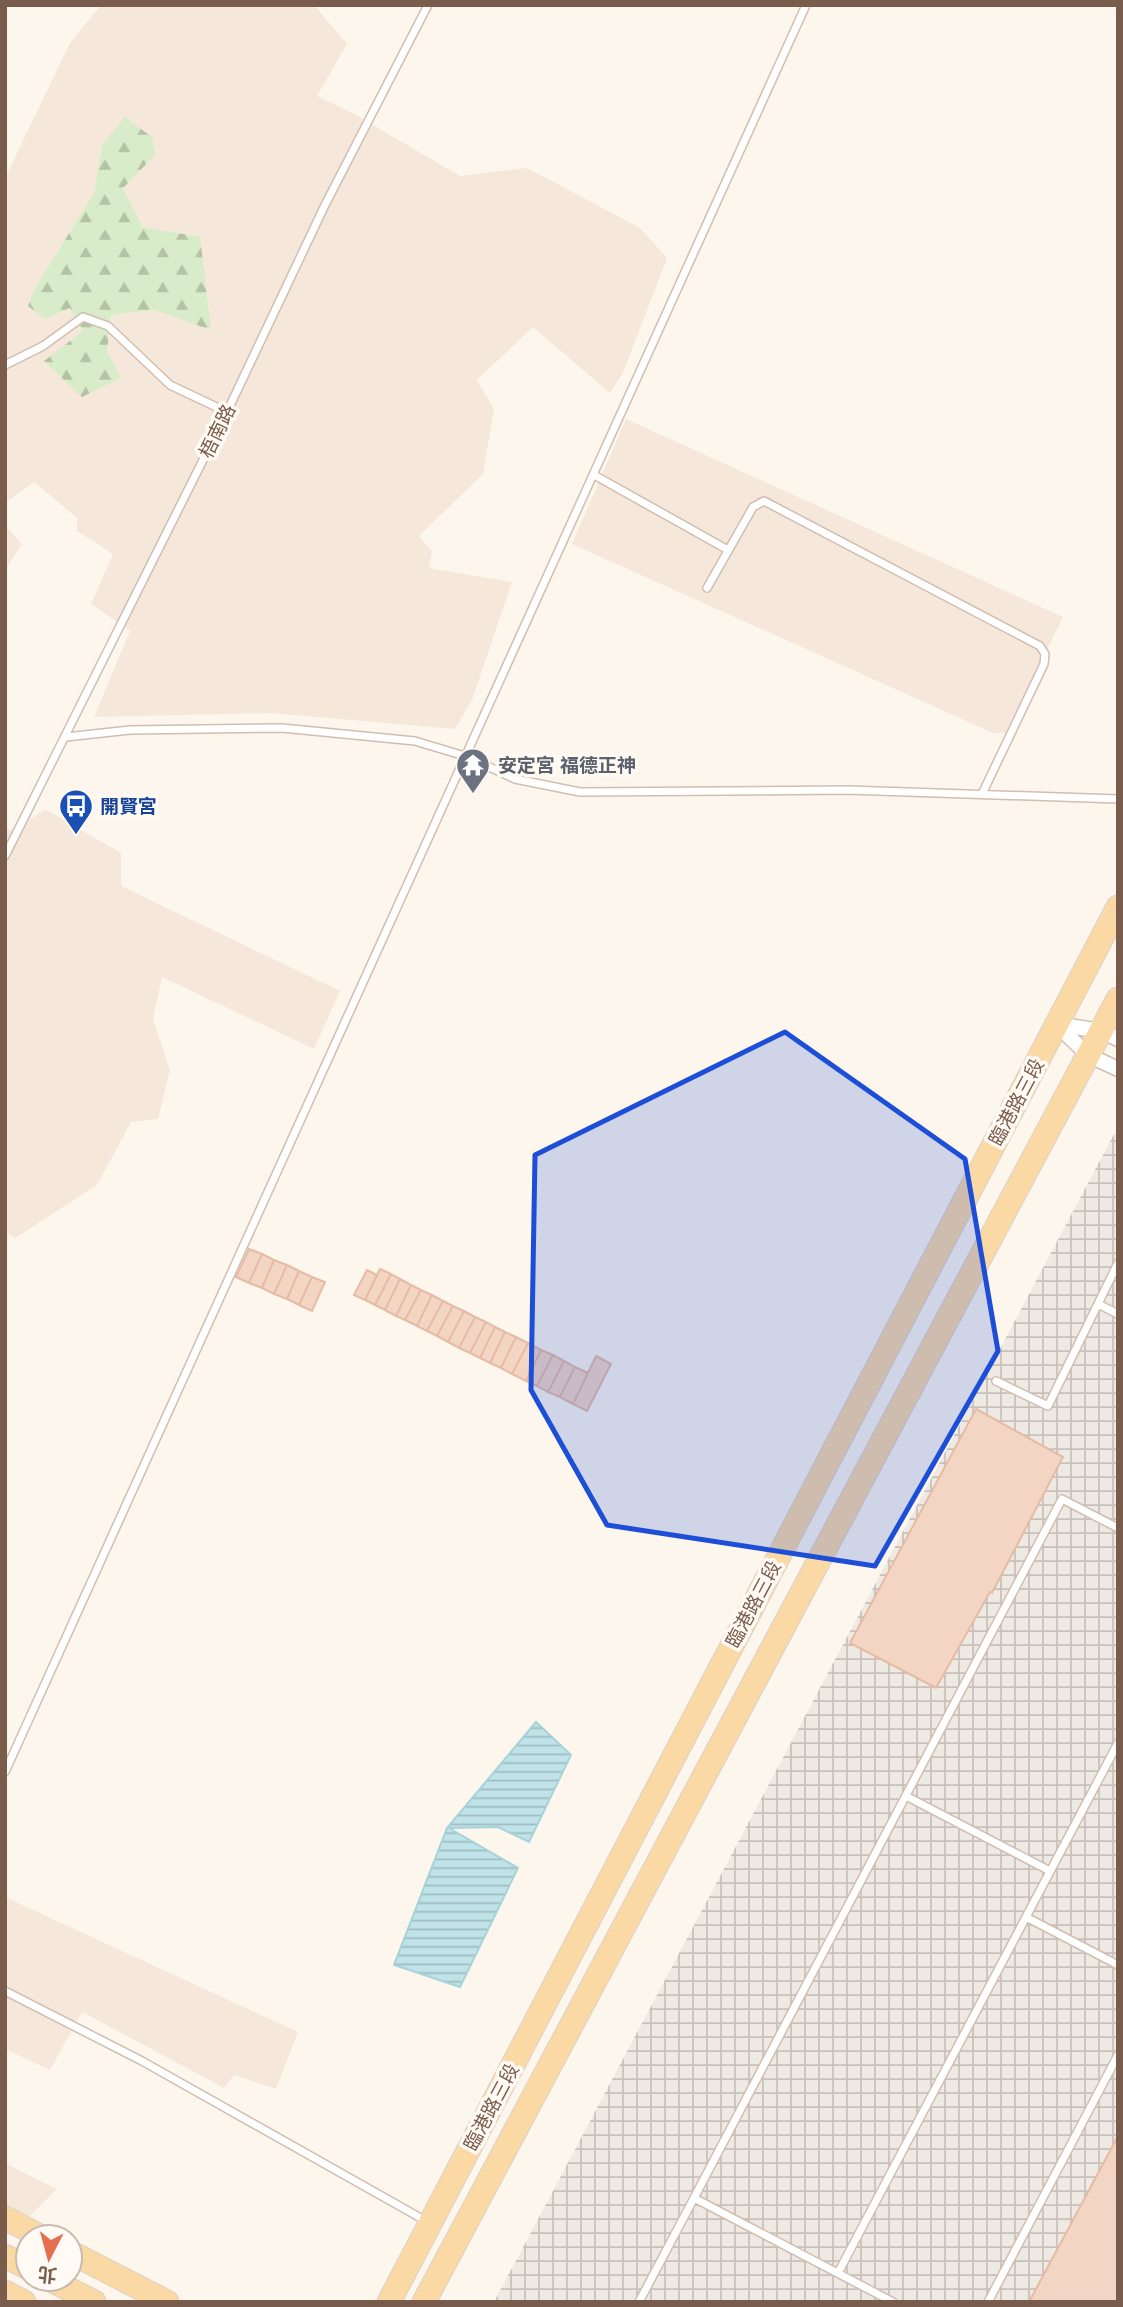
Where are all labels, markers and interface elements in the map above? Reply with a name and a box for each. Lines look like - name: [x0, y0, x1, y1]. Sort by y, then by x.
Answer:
- street label: 梧南路: [193, 400, 241, 462]
- temple icon: 安定宮 福德正神: [454, 746, 492, 795]
- place label: 安定宮 福德正神: [498, 752, 636, 778]
- bus stop icon: 開賢宮: [57, 787, 95, 836]
- place label: 開賢宮: [100, 793, 157, 819]
- street label: 臨港路三段: [982, 1054, 1050, 1150]
- street label: 臨港路三段: [719, 1556, 787, 1652]
- street label: 臨港路三段: [457, 2059, 525, 2155]
- north arrow: [14, 2223, 84, 2293]
- text: 北: [36, 2261, 58, 2289]

